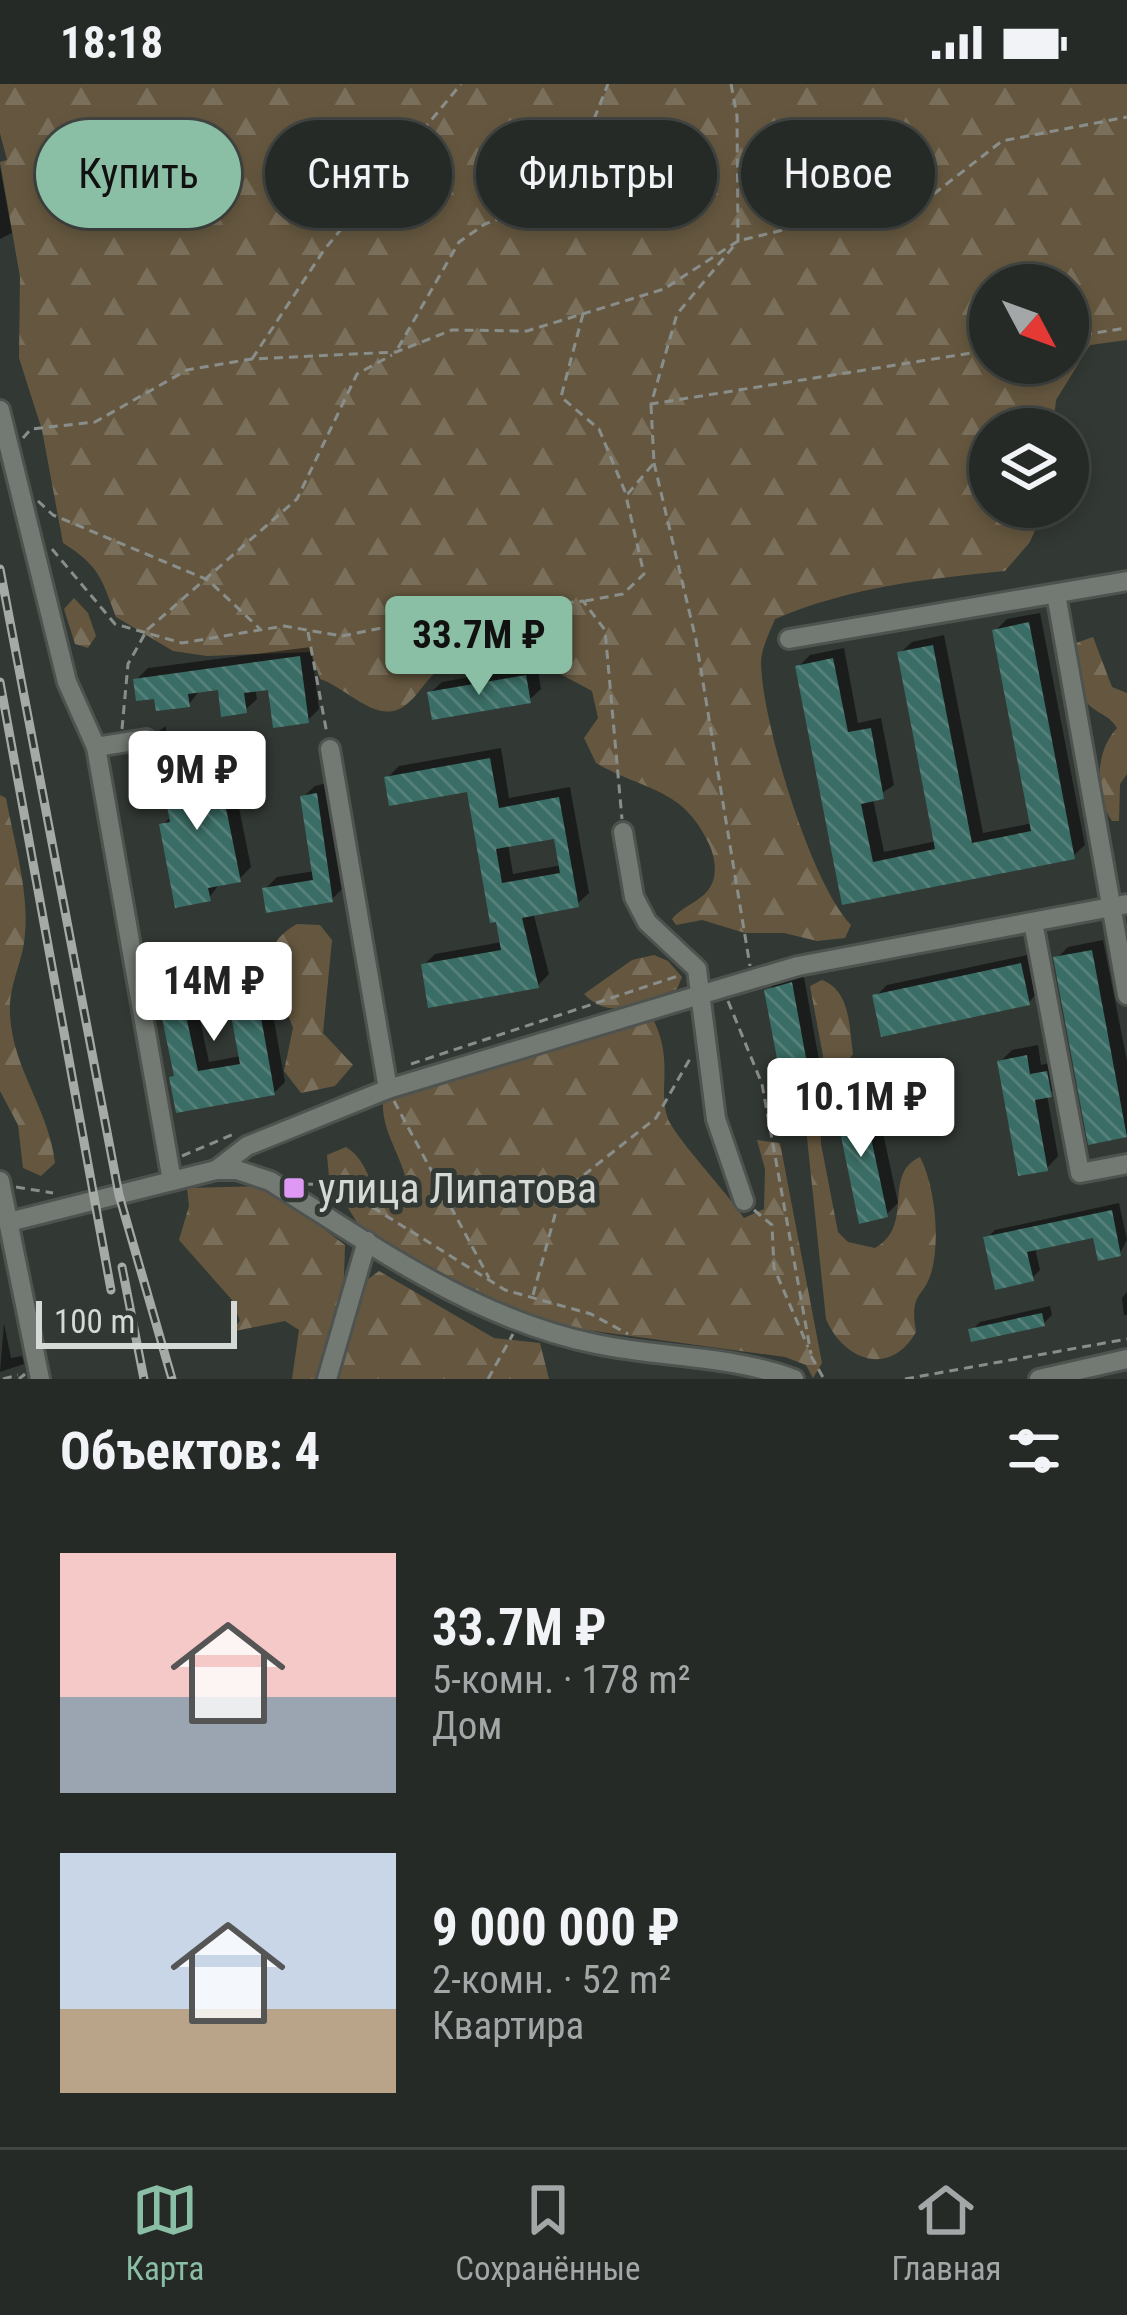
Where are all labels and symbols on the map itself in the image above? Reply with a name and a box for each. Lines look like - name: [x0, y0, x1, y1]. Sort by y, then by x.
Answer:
- north arrow: [969, 264, 1089, 384]
- pin: 33.7M ₽: [368, 596, 590, 698]
- pin: 9M ₽: [126, 731, 268, 833]
- pin: 14M ₽: [130, 942, 298, 1044]
- pin: 10.1M ₽: [750, 1058, 972, 1160]
- place label: улица Липатова: [318, 1164, 597, 1213]
- marker: улица Липатова: [281, 1175, 307, 1201]
- scale bar: [36, 1295, 237, 1348]

